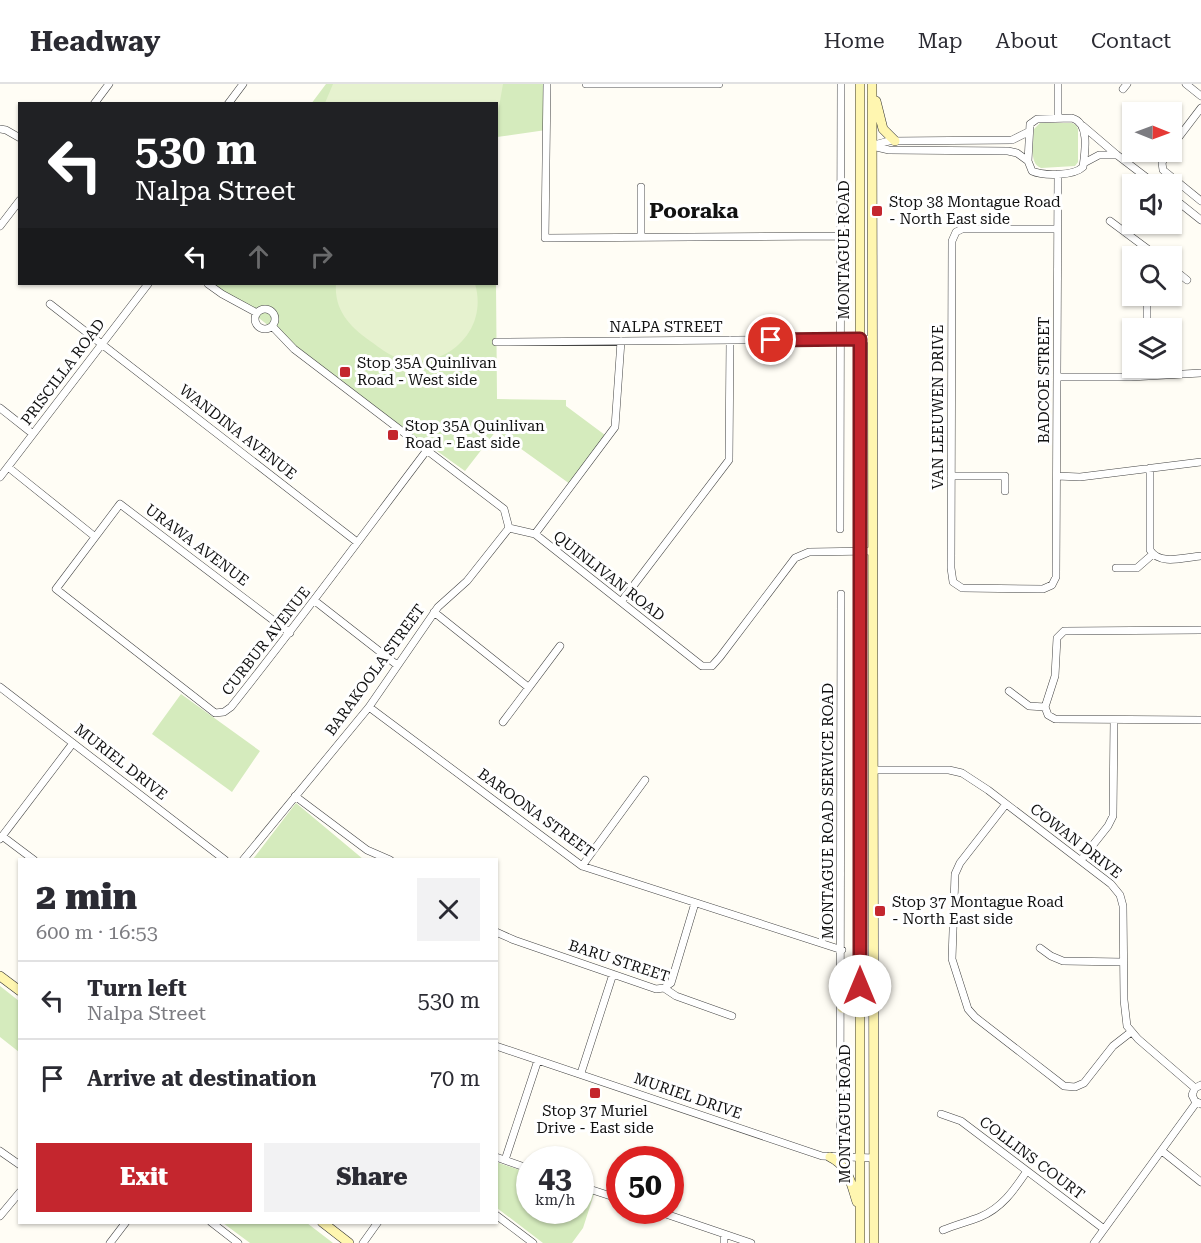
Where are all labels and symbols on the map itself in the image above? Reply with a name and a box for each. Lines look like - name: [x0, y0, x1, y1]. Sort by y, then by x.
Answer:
- north arrow: [1122, 102, 1182, 162]
- street label: MONTAGUE ROAD: [835, 180, 853, 320]
- place label: Stop 38 Montague Road - North East side: [889, 193, 1061, 228]
- district label: Pooraka: [649, 199, 739, 223]
- marker: Stop 38 Montague Road - North East side: [870, 204, 884, 218]
- pin: [745, 314, 796, 365]
- street label: PRISCILLA ROAD: [17, 315, 109, 429]
- street label: BADCOE STREET: [1035, 317, 1053, 443]
- street label: NALPA STREET: [609, 318, 723, 336]
- street label: VAN LEEUWEN DRIVE: [929, 325, 947, 489]
- place label: Stop 35A Quinlivan Road - West side: [357, 354, 497, 389]
- marker: Stop 35A Quinlivan Road - West side: [338, 365, 352, 379]
- street label: WANDINA AVENUE: [176, 381, 300, 483]
- place label: Stop 35A Quinlivan Road - East side: [405, 417, 545, 452]
- marker: Stop 35A Quinlivan Road - East side: [386, 428, 400, 442]
- street label: URAWA AVENUE: [142, 500, 252, 590]
- street label: QUINLIVAN ROAD: [550, 527, 668, 625]
- street label: CURBUR AVENUE: [218, 583, 314, 699]
- street label: BARAKOOLA STREET: [321, 601, 429, 739]
- street label: MONTAGUE ROAD SERVICE ROAD: [819, 683, 837, 939]
- street label: MURIEL DRIVE: [71, 720, 171, 804]
- street label: BAROONA STREET: [474, 765, 598, 861]
- street label: COWAN DRIVE: [1027, 800, 1125, 882]
- place label: Stop 37 Montague Road - North East side: [892, 893, 1064, 928]
- marker: Stop 37 Montague Road - North East side: [873, 904, 887, 918]
- street label: BARU STREET: [566, 936, 672, 986]
- position arrow: [828, 954, 892, 1018]
- street label: MONTAGUE ROAD: [836, 1044, 854, 1184]
- street label: MURIEL DRIVE: [632, 1069, 744, 1123]
- marker: Stop 37 Muriel Drive - East side: [588, 1086, 602, 1100]
- place label: Stop 37 Muriel Drive - East side: [536, 1102, 654, 1137]
- street label: COLLINS COURT: [976, 1113, 1088, 1203]
- speed limit sign: 50: [606, 1146, 684, 1224]

